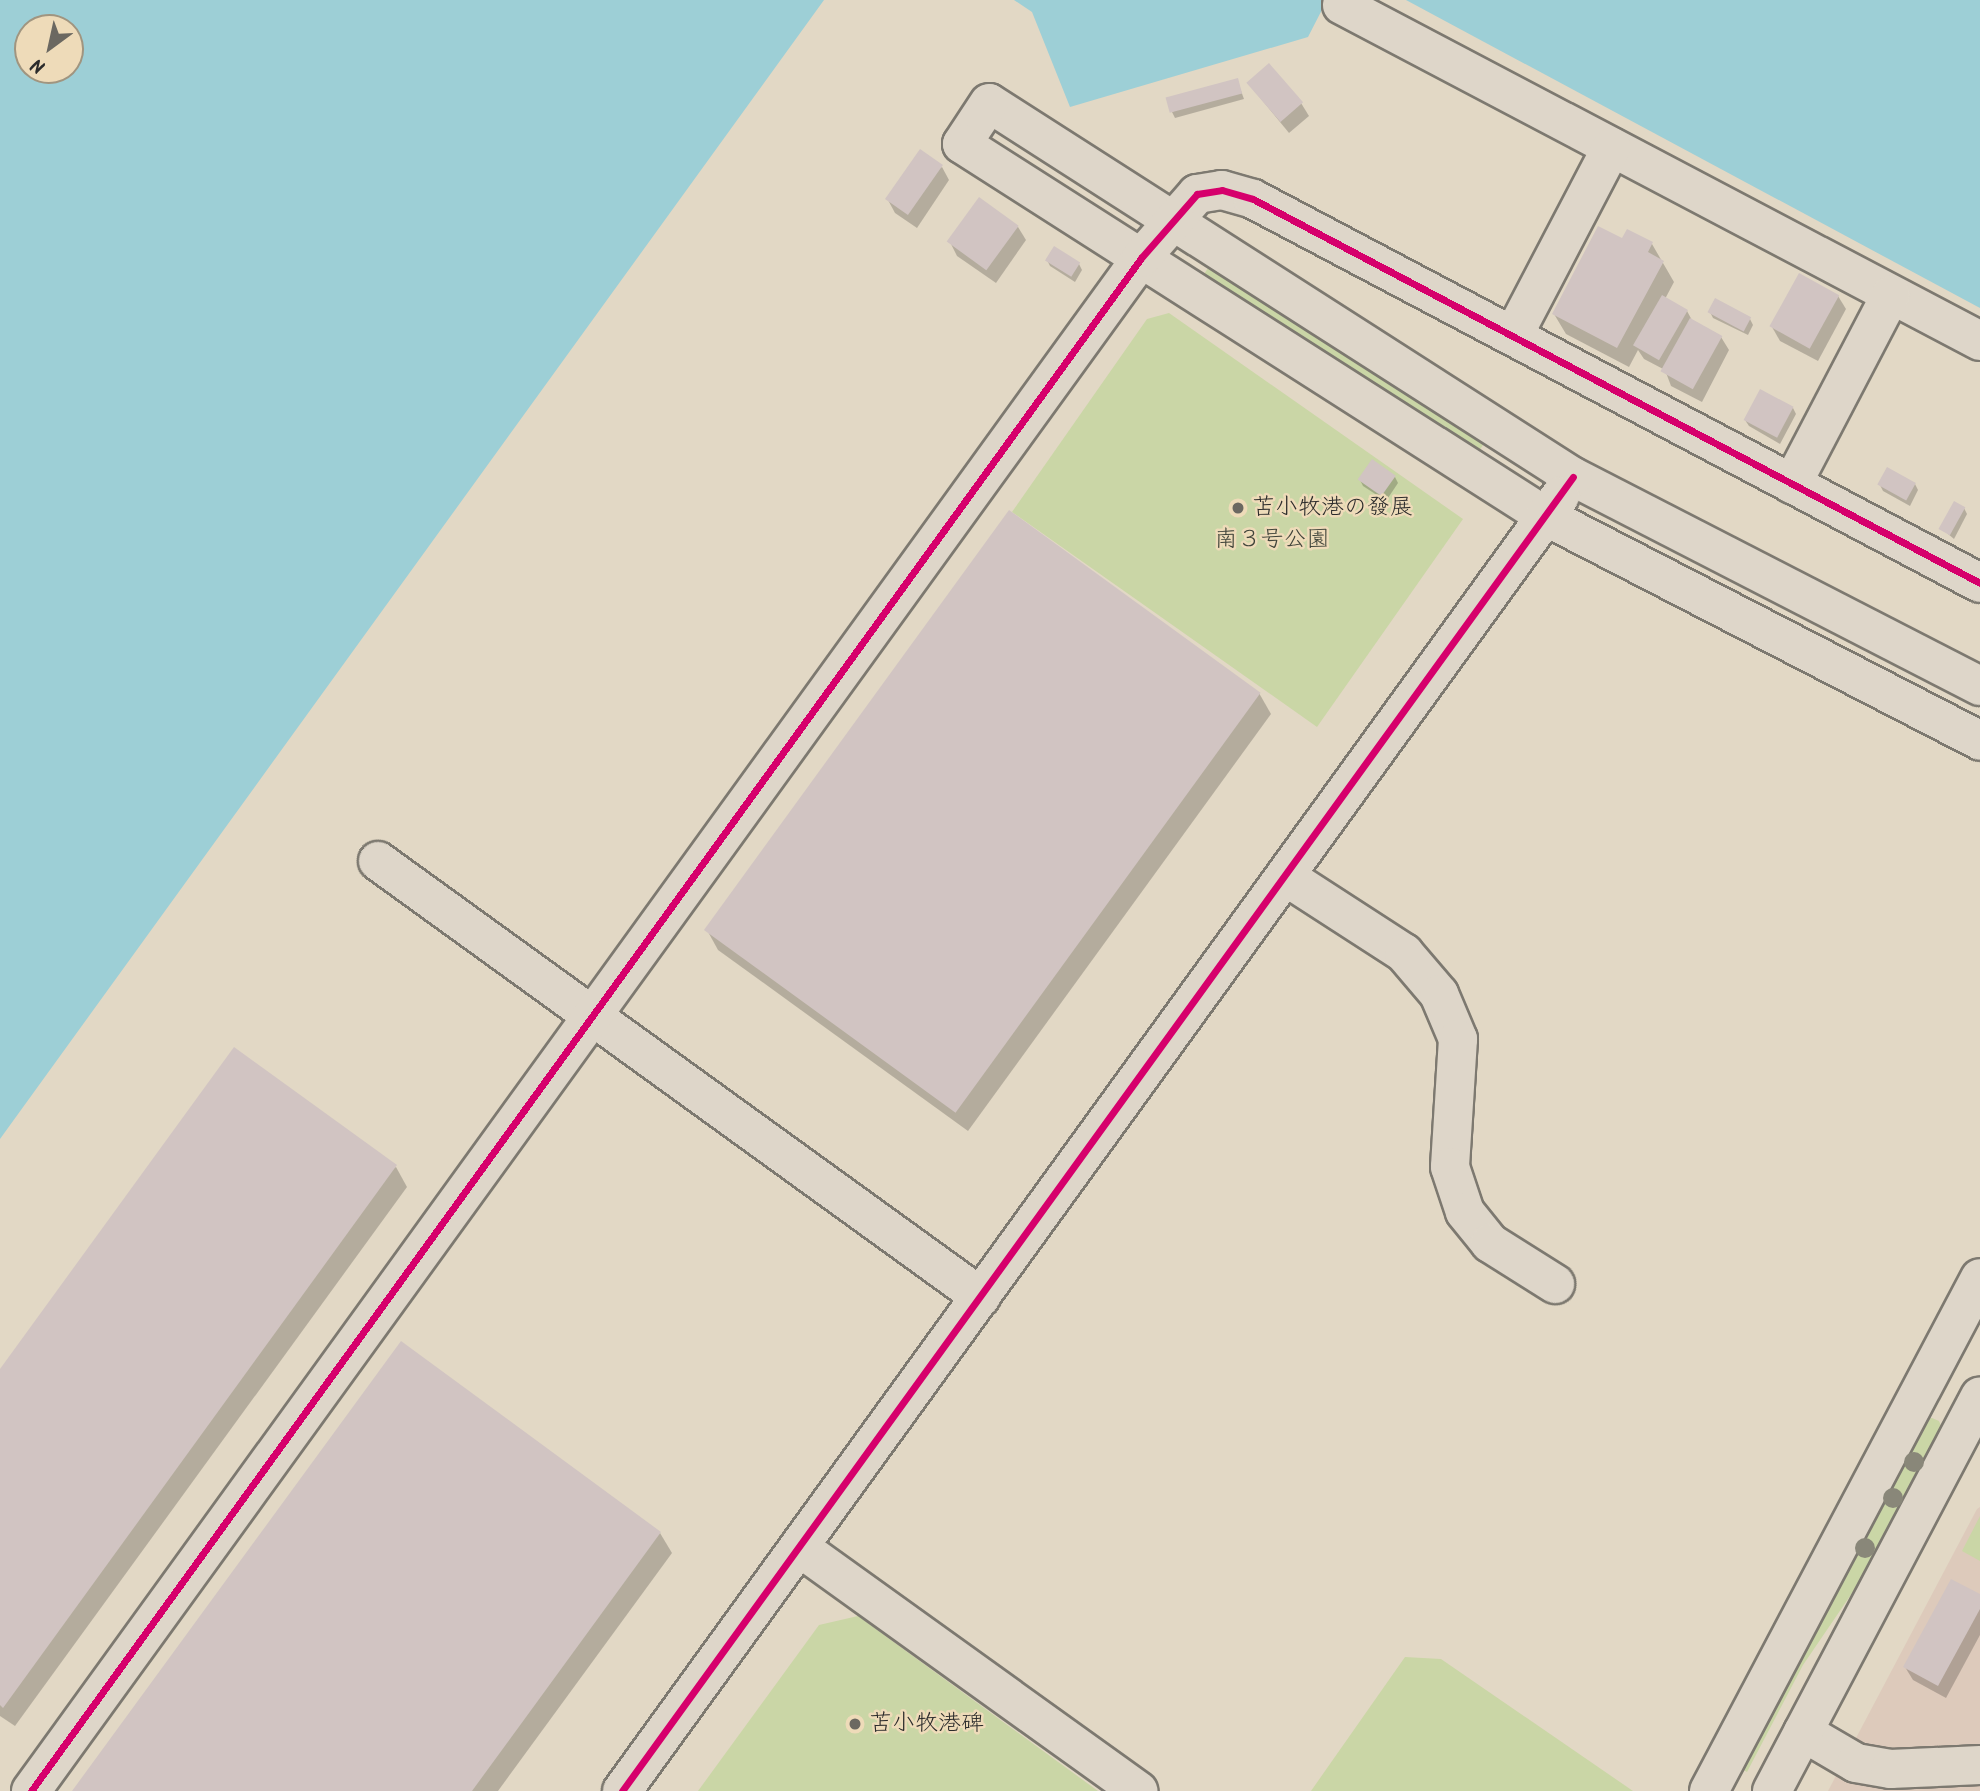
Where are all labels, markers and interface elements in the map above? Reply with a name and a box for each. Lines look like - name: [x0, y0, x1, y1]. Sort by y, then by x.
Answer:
- north arrow: [14, 14, 84, 84]
- text: N: [25, 49, 52, 81]
- place label: 苫小牧港の發展: [1252, 494, 1413, 522]
- marker: 苫小牧港の發展: [1230, 500, 1246, 516]
- park label: 南３号公園: [1215, 526, 1329, 554]
- place label: 苫小牧港碑: [869, 1710, 984, 1738]
- marker: 苫小牧港碑: [847, 1716, 863, 1732]

